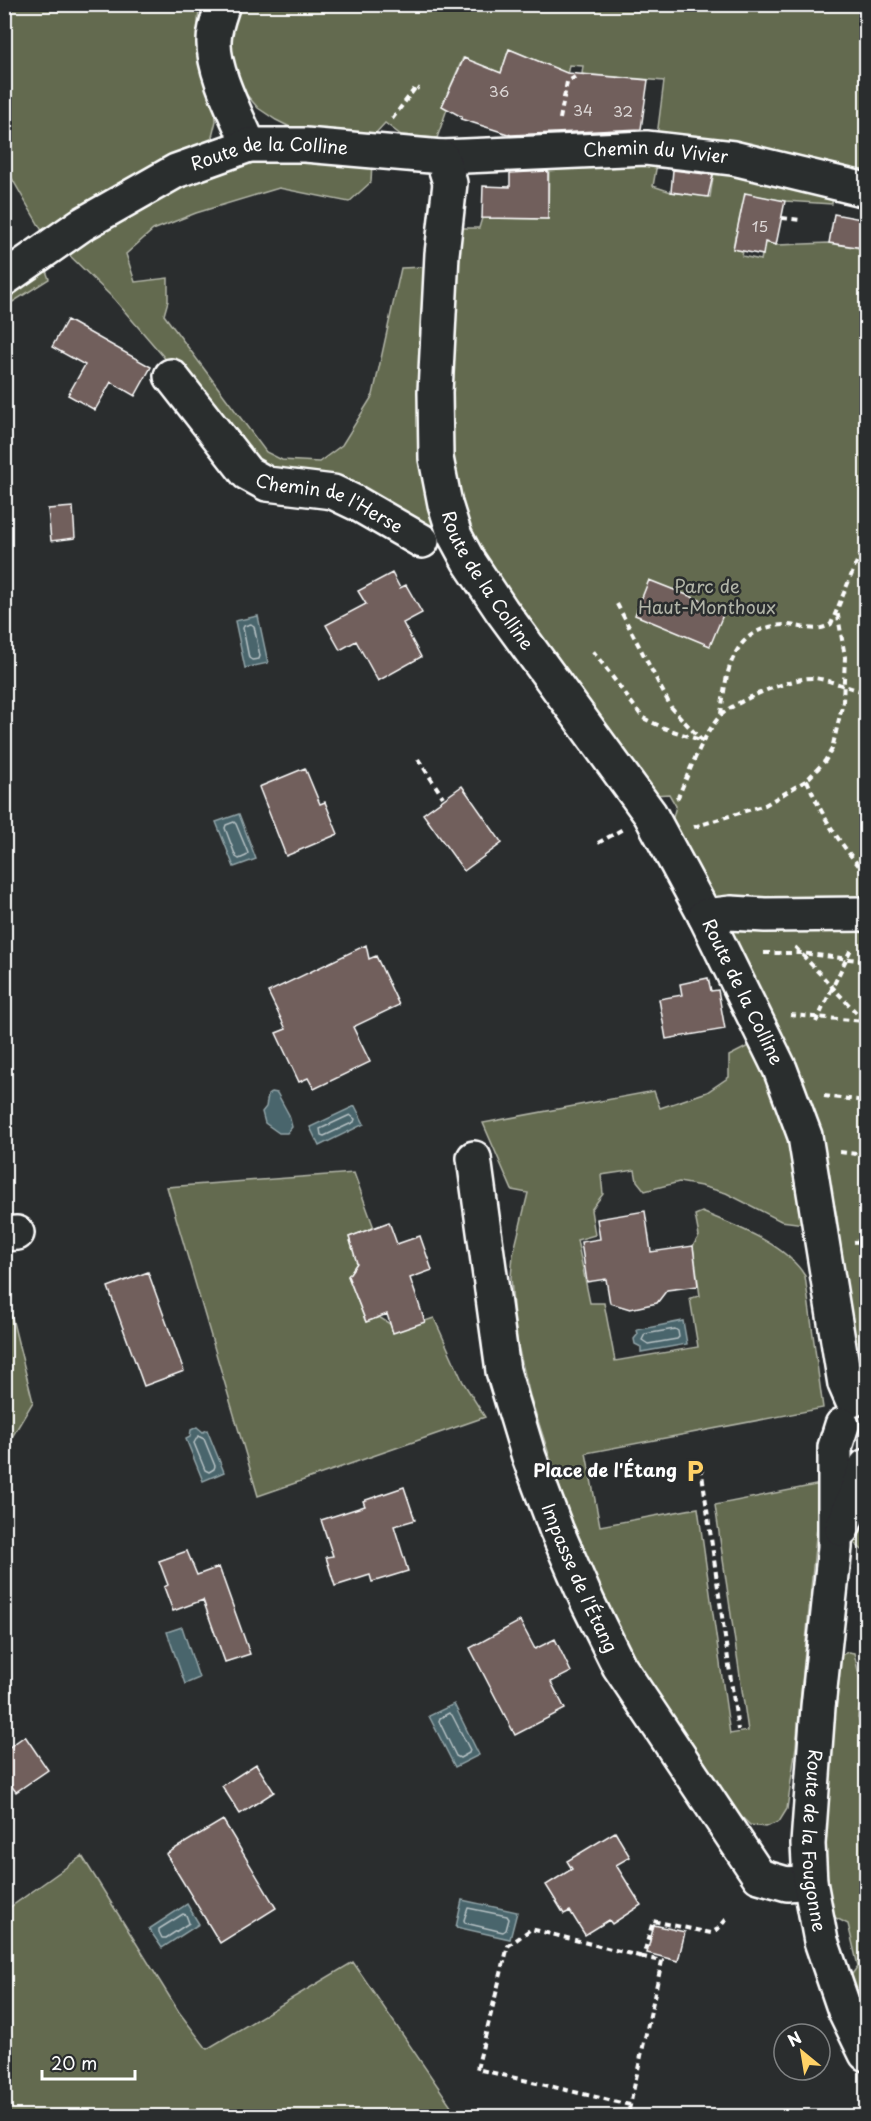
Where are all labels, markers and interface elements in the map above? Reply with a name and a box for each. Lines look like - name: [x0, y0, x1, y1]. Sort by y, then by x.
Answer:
- house number: 36: [489, 79, 509, 102]
- house number: 34: [573, 98, 593, 121]
- house number: 32: [613, 99, 633, 122]
- street label: Route de la Colline: [187, 130, 349, 177]
- street label: Chemin du Vivier: [583, 133, 730, 169]
- house number: 15: [752, 214, 768, 237]
- street label: Chemin de l'Herse: [251, 465, 408, 539]
- street label: Route de la Colline: [436, 507, 541, 655]
- park label: Parc de Haut-Monthoux: [638, 572, 776, 620]
- street label: Route de la Colline: [696, 914, 791, 1069]
- place label: Place de l'Étang: [533, 1456, 677, 1483]
- parking icon: Place de l'Étang: [682, 1458, 708, 1484]
- street label: Impasse de l'Étang: [536, 1499, 625, 1657]
- street label: Route de la Fougonne: [796, 1748, 834, 1934]
- north arrow: [772, 2022, 832, 2082]
- text: N: [783, 2025, 805, 2052]
- scale bar: [42, 2043, 135, 2081]
- text: 20 m: [51, 2049, 97, 2076]

